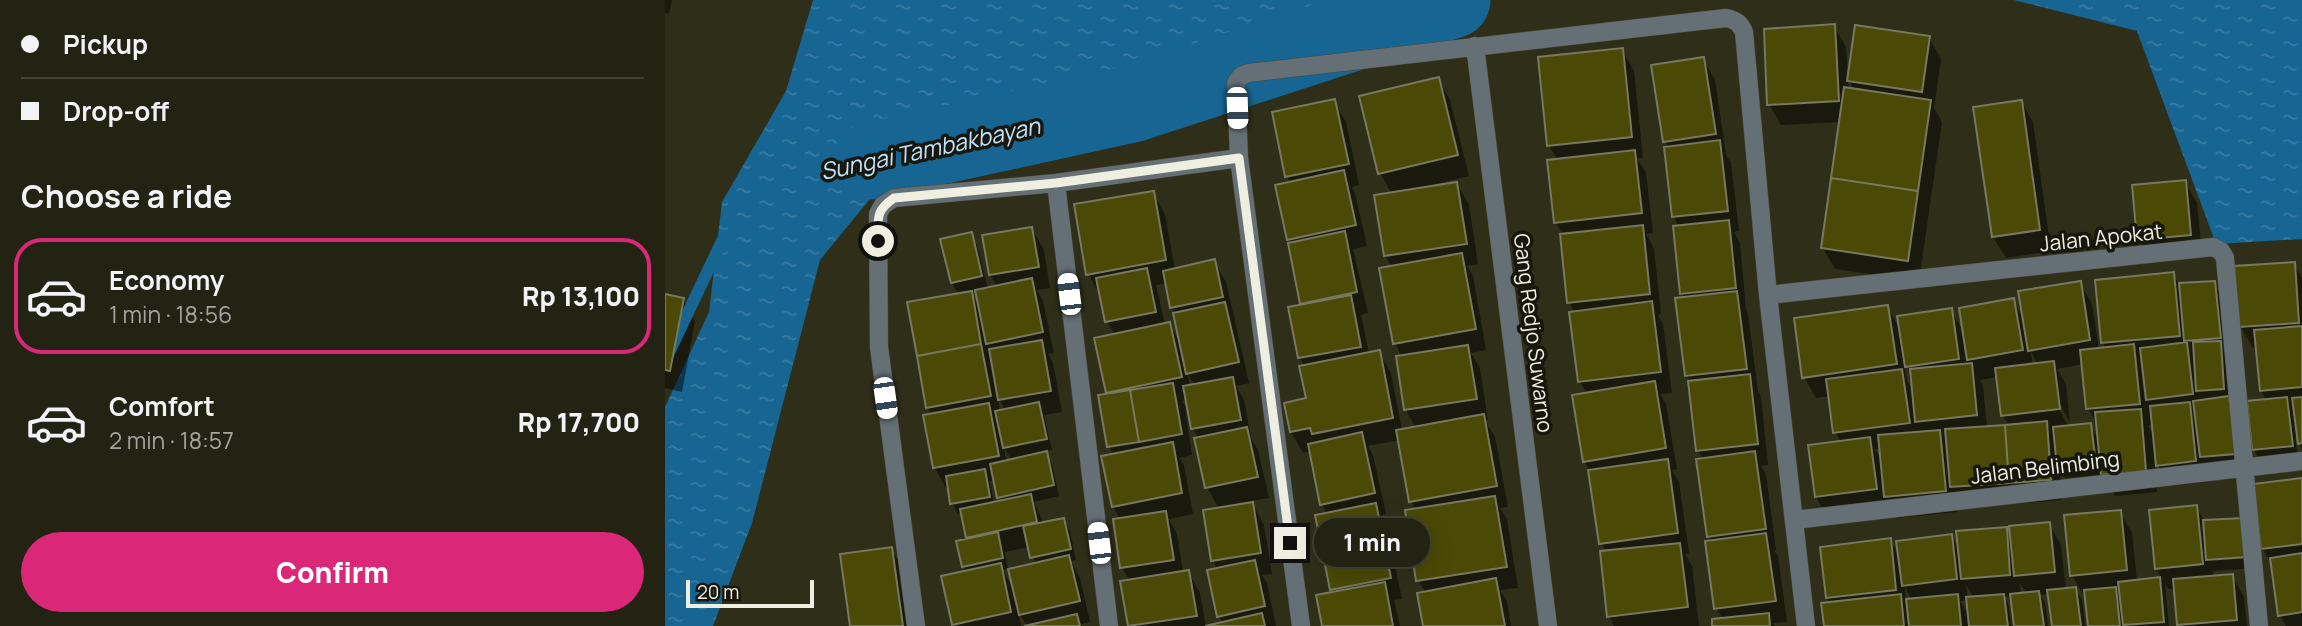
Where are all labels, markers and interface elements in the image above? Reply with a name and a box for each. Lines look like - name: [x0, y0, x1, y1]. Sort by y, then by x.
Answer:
- text: Pickup: [63, 26, 148, 62]
- car: [1226, 87, 1249, 129]
- text: Drop-off: [63, 93, 169, 129]
- water label: Sungai Tambakbayan: [817, 109, 1044, 187]
- text: Choose a ride: [21, 174, 232, 218]
- street label: Jalan Apokat: [2038, 217, 2164, 257]
- route start: [862, 225, 894, 257]
- street label: Gang Redjo Suwarno: [1508, 232, 1560, 434]
- text: Economy: [109, 262, 224, 298]
- icon: car: [25, 265, 88, 328]
- car: [1057, 272, 1082, 316]
- text: Rp 13,100: [522, 278, 640, 314]
- text: 1 min · 18:56: [109, 298, 232, 330]
- car: [872, 376, 899, 420]
- text: Comfort: [109, 388, 215, 424]
- icon: car: [25, 391, 88, 454]
- text: Rp 17,700: [518, 404, 640, 440]
- text: 2 min · 18:57: [109, 424, 234, 456]
- street label: Jalan Belimbing: [1969, 444, 2121, 490]
- callout: 1 min: [1315, 518, 1430, 568]
- car: [1087, 521, 1112, 565]
- text: 1 min: [1343, 526, 1401, 558]
- route end: [1274, 527, 1306, 559]
- button: Confirm: [21, 532, 644, 612]
- scale bar: [686, 577, 814, 609]
- text: 20 m: [697, 579, 739, 605]

